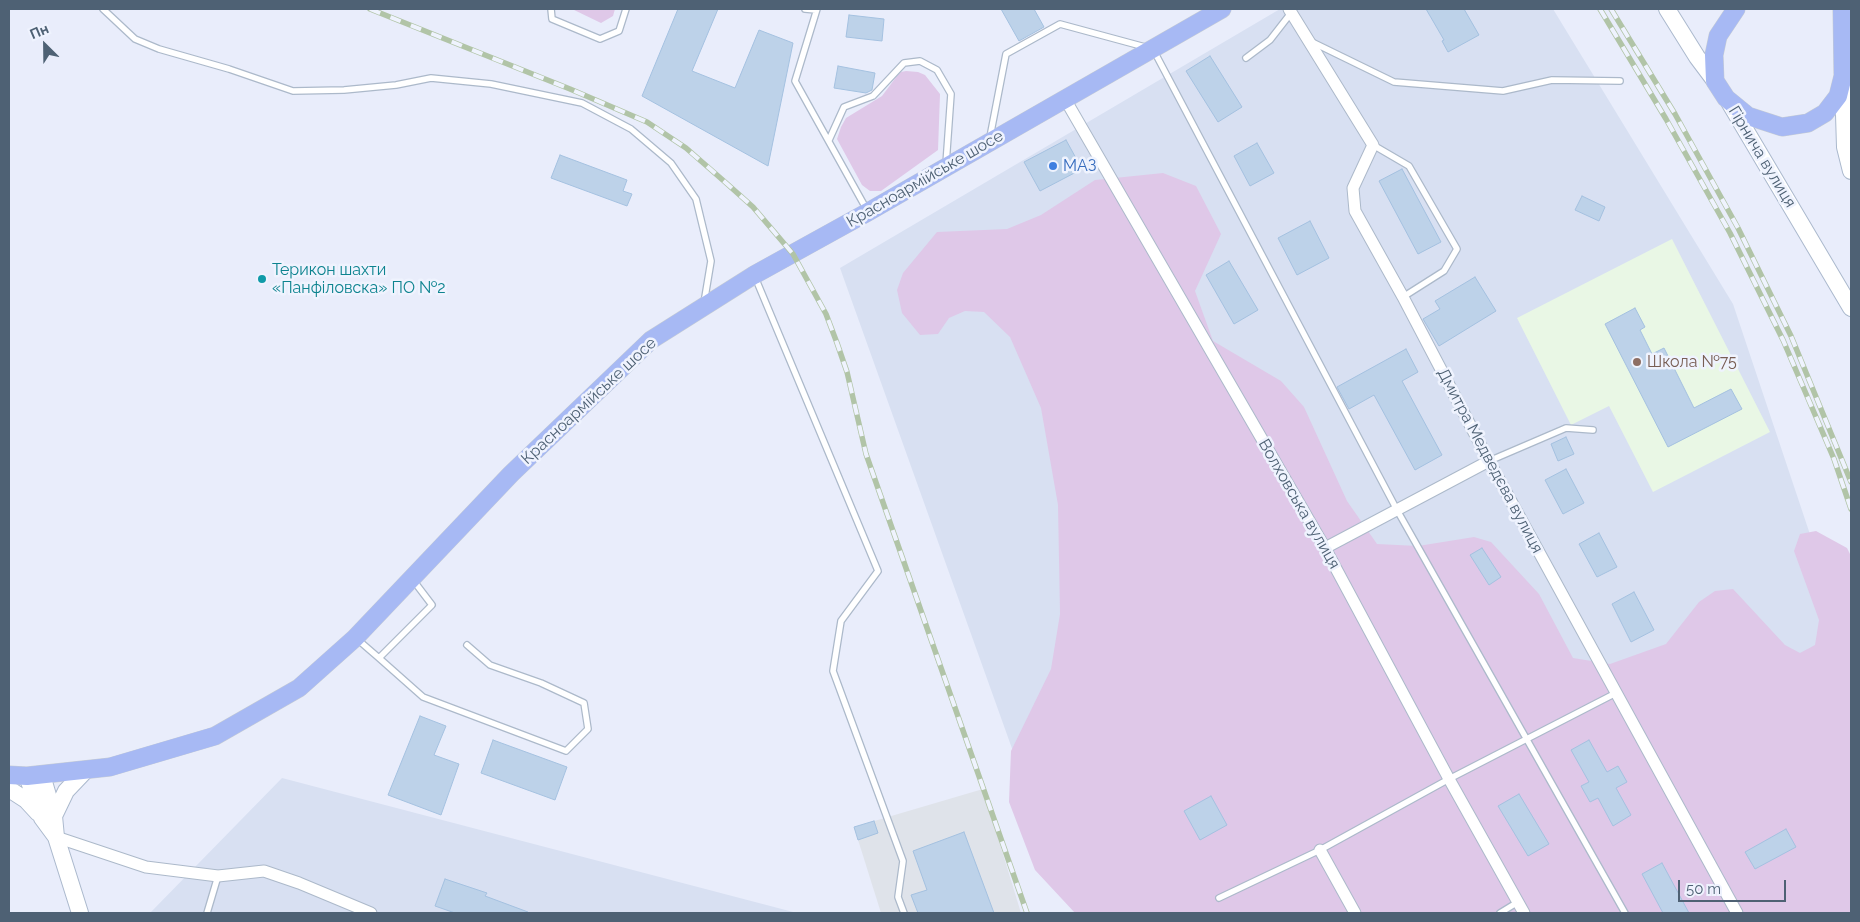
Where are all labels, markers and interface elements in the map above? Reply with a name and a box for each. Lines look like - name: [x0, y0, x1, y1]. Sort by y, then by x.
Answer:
- north arrow: [20, 20, 70, 70]
- text: Пн: [27, 20, 51, 42]
- street label: Гірнича вулиця: [1724, 103, 1800, 211]
- street label: Красноармійське шосе: [843, 126, 1007, 232]
- place label: МАЗ: [1063, 156, 1097, 176]
- marker: МАЗ: [1047, 160, 1059, 172]
- place label: Терикон шахти «Панфiловска» ПО №2: [272, 260, 446, 298]
- marker: Терикон шахти «Панфiловска» ПО №2: [256, 273, 268, 285]
- street label: Красноармійське шосе: [518, 333, 660, 469]
- place label: Школа №75: [1647, 352, 1737, 372]
- marker: Школа №75: [1631, 356, 1643, 368]
- street label: Дмитра Медведєва вулиця: [1433, 365, 1547, 557]
- street label: Волховська вулиця: [1254, 436, 1344, 572]
- scale bar: [1680, 870, 1788, 902]
- text: 50 m: [1686, 880, 1721, 898]

